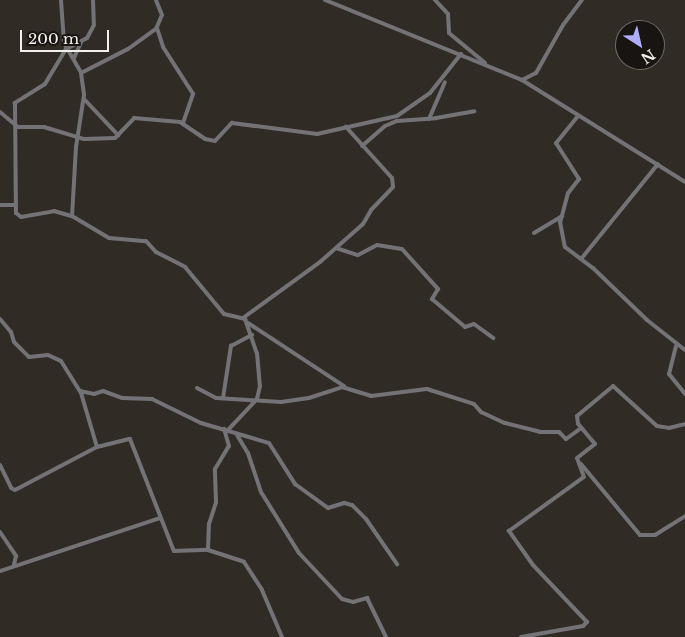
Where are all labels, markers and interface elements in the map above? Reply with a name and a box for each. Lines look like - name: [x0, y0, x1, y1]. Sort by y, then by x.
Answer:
- scale bar: [22, 20, 111, 52]
- north arrow: [615, 20, 665, 70]
- text: 200 m: [28, 29, 79, 48]
- text: N: [637, 45, 659, 68]

